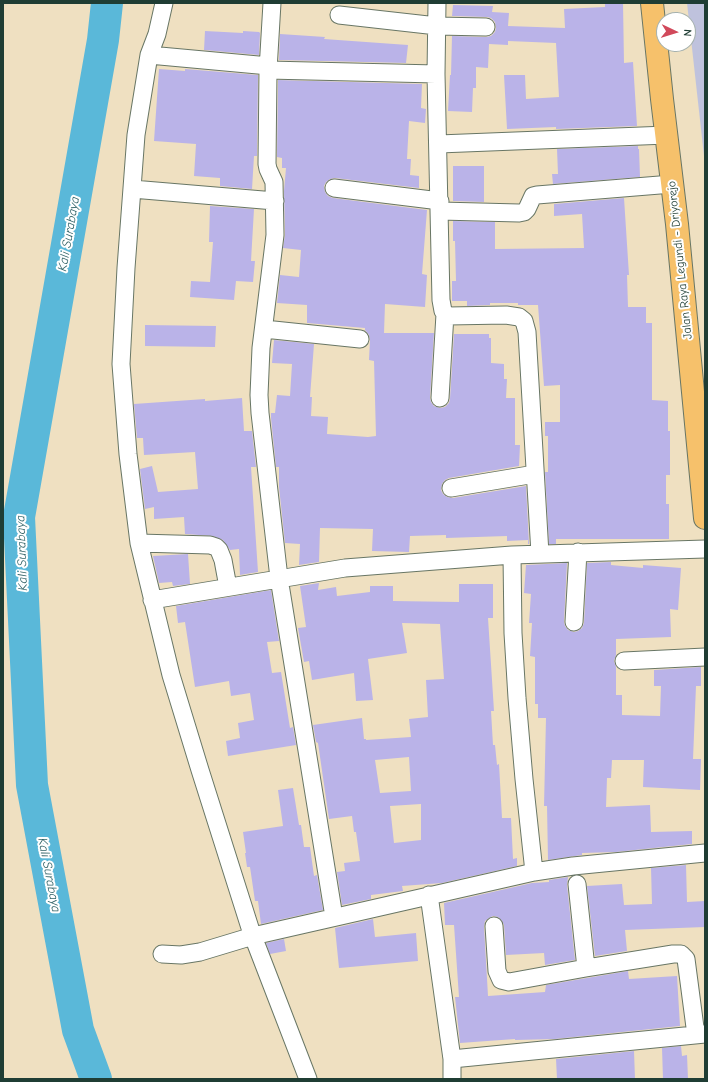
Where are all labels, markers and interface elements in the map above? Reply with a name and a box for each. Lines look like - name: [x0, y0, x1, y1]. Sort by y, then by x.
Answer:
- north arrow: [656, 12, 696, 52]
- text: N: [681, 29, 694, 37]
- street label: Jalan Raya Legundi - Driyorejo: [665, 180, 695, 340]
- water label: Kali Surabaya: [55, 195, 83, 273]
- water label: Kali Surabaya: [13, 515, 31, 591]
- water label: Kali Surabaya: [34, 836, 64, 914]

